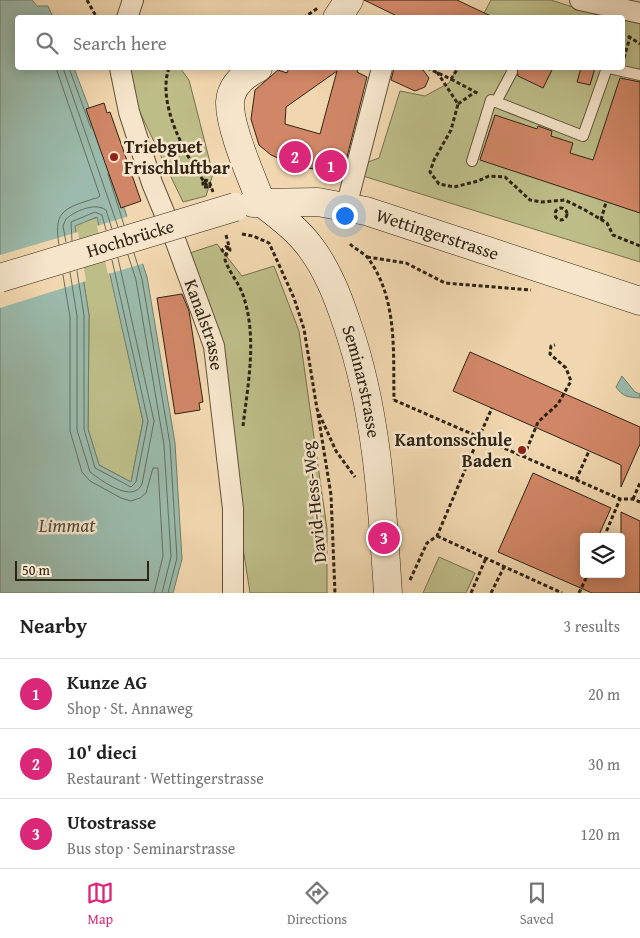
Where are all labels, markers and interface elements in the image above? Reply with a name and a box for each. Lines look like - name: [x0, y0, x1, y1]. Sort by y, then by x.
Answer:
- search box: [15, 15, 625, 70]
- icon: search: [33, 29, 61, 57]
- text: Search here: [73, 29, 167, 57]
- place label: Triebguet Frischluftbar: [124, 133, 231, 181]
- pin: 2: [279, 138, 311, 176]
- pin: 1: [315, 147, 347, 185]
- marker: Triebguet Frischluftbar: [108, 151, 120, 163]
- street label: Wettingerstrasse: [373, 201, 503, 267]
- your location: [332, 203, 358, 229]
- street label: Hochbrücke: [83, 212, 177, 264]
- street label: Kanalstrasse: [178, 275, 231, 372]
- street label: Seminarstrasse: [335, 321, 388, 440]
- place label: Kantonsschule Baden: [395, 426, 512, 474]
- street label: David-Hess-Weg: [294, 440, 333, 564]
- marker: Kantonsschule Baden: [516, 444, 528, 456]
- water label: Limmat: [38, 511, 96, 539]
- pin: 3: [368, 519, 400, 557]
- map controls: [580, 533, 625, 578]
- button: layers: [580, 533, 625, 578]
- scale bar: [15, 558, 149, 581]
- text: 50 m: [22, 560, 50, 580]
- text: Nearby: [20, 610, 87, 641]
- text: 3 results: [563, 614, 620, 638]
- text: Kunze AG: [67, 668, 147, 696]
- text: 1: [32, 682, 40, 706]
- text: 20 m: [588, 682, 620, 706]
- text: Shop · St. Annaweg: [67, 696, 193, 720]
- text: 10' dieci: [67, 738, 137, 766]
- text: 2: [32, 752, 40, 776]
- text: 30 m: [588, 752, 620, 776]
- text: Restaurant · Wettingerstrasse: [67, 766, 264, 790]
- text: Utostrasse: [67, 808, 156, 836]
- text: 3: [32, 822, 40, 846]
- text: 120 m: [580, 822, 620, 846]
- text: Bus stop · Seminarstrasse: [67, 836, 235, 860]
- tab: Map: [86, 879, 114, 929]
- tab: Directions: [287, 879, 347, 929]
- tab: Saved: [520, 879, 554, 929]

